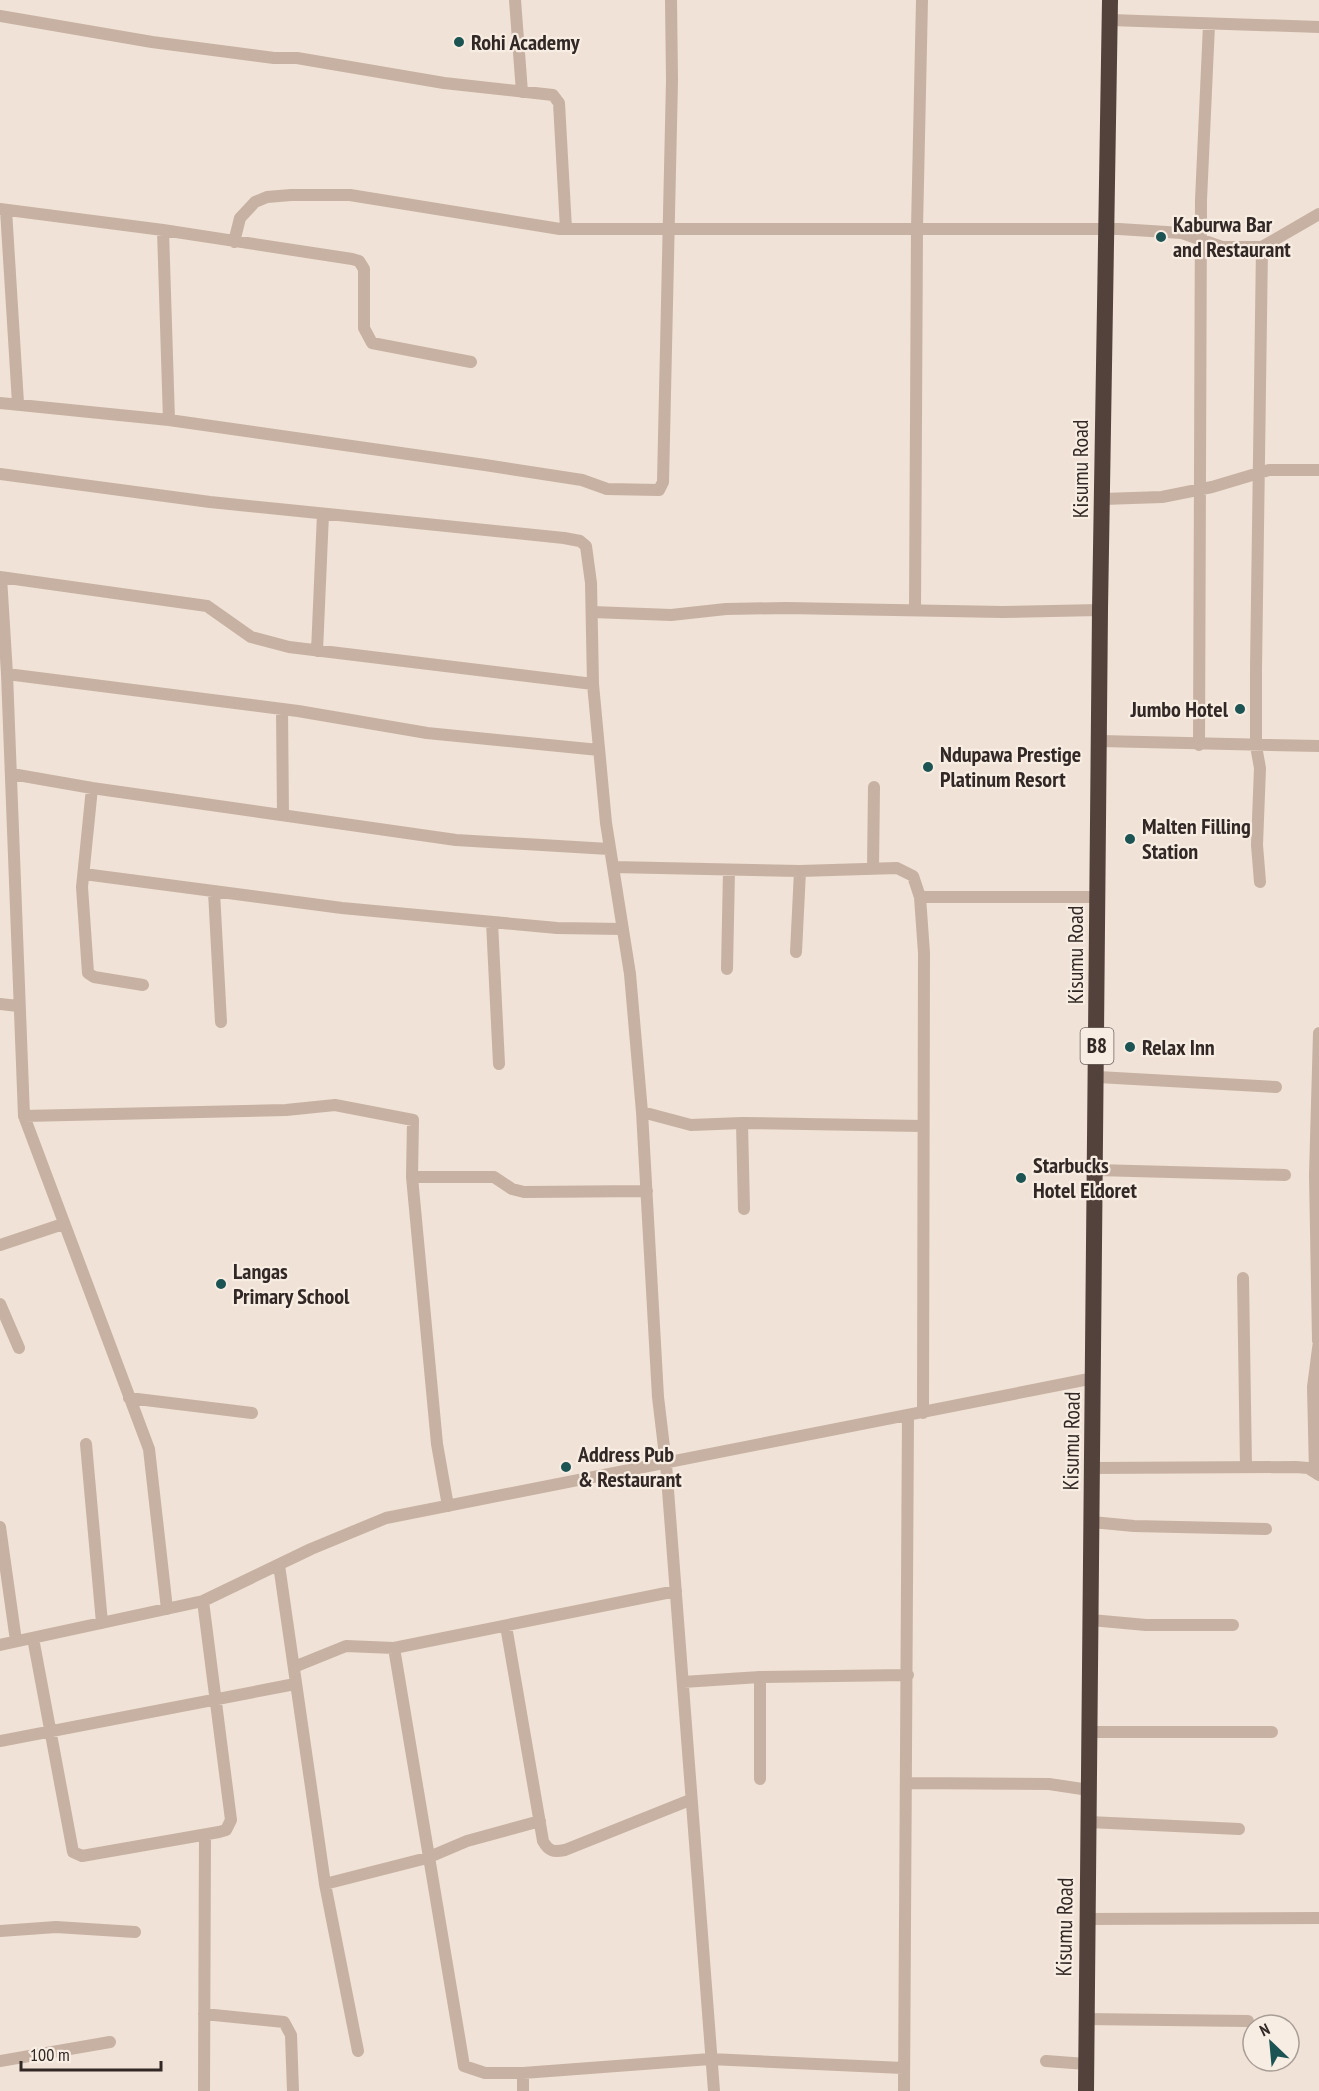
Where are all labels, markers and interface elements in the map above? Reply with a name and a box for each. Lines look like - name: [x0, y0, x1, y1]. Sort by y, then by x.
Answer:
- place label: Rohi Academy: [471, 28, 581, 56]
- marker: Rohi Academy: [452, 35, 466, 49]
- place label: Kaburwa Bar and Restaurant: [1173, 210, 1291, 263]
- marker: Kaburwa Bar and Restaurant: [1154, 230, 1168, 244]
- street label: Kisumu Road: [1066, 420, 1094, 518]
- place label: Jumbo Hotel: [1130, 695, 1229, 723]
- marker: Jumbo Hotel: [1233, 702, 1247, 716]
- place label: Ndupawa Prestige Platinum Resort: [940, 740, 1081, 793]
- marker: Ndupawa Prestige Platinum Resort: [921, 760, 935, 774]
- place label: Malten Filling Station: [1142, 812, 1251, 865]
- marker: Malten Filling Station: [1123, 832, 1137, 846]
- street label: Kisumu Road: [1061, 906, 1089, 1004]
- road number: B8: [1080, 1028, 1114, 1064]
- place label: Relax Inn: [1142, 1033, 1215, 1061]
- marker: Relax Inn: [1123, 1040, 1137, 1054]
- place label: Starbucks Hotel Eldoret: [1033, 1151, 1137, 1204]
- marker: Starbucks Hotel Eldoret: [1014, 1171, 1028, 1185]
- place label: Langas Primary School: [233, 1257, 350, 1310]
- marker: Langas Primary School: [214, 1277, 228, 1291]
- street label: Kisumu Road: [1056, 1391, 1086, 1491]
- place label: Address Pub & Restaurant: [577, 1440, 682, 1493]
- marker: Address Pub & Restaurant: [559, 1460, 573, 1474]
- street label: Kisumu Road: [1049, 1877, 1079, 1977]
- north arrow: [1241, 2013, 1301, 2073]
- text: N: [1256, 2019, 1273, 2040]
- scale bar: [21, 2034, 160, 2072]
- text: 100 m: [30, 2043, 70, 2066]

